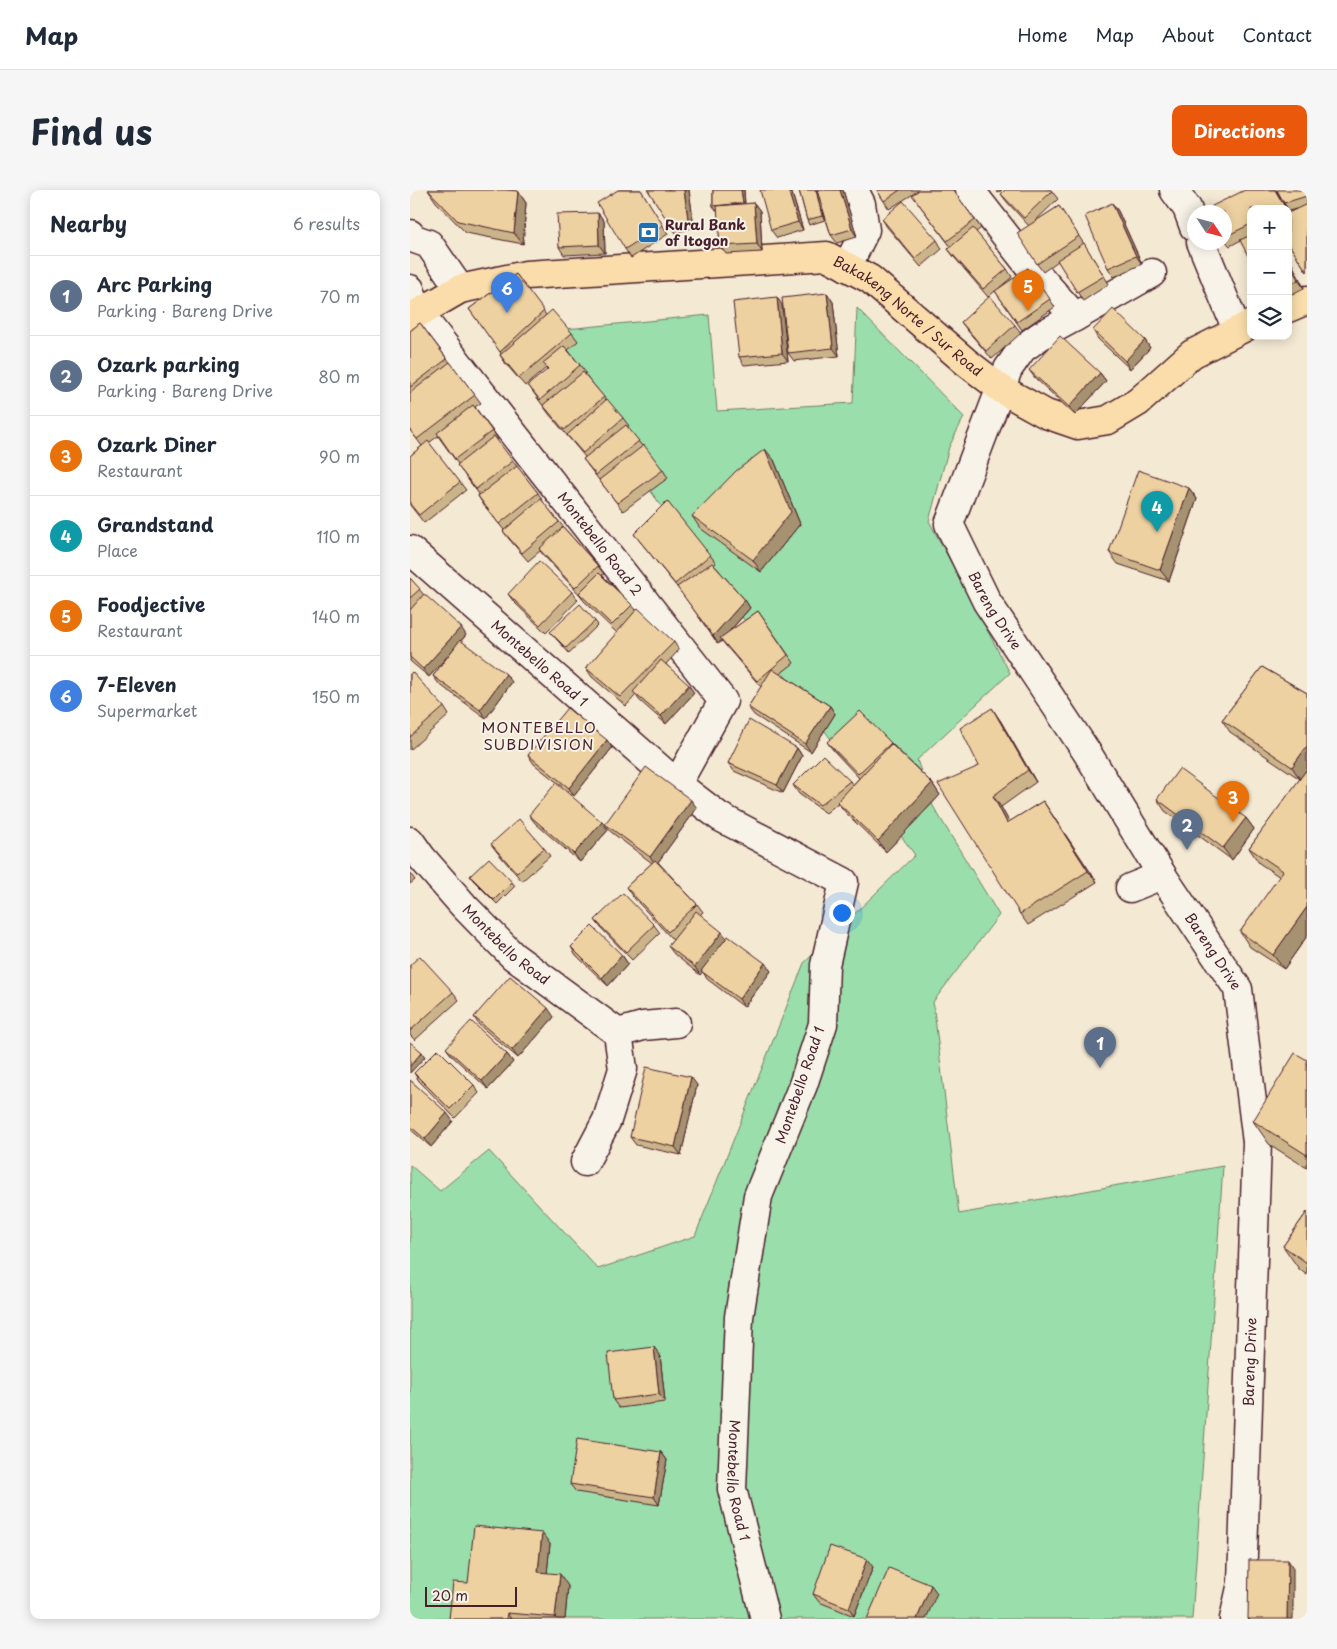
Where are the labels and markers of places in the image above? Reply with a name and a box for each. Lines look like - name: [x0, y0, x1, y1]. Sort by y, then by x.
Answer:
- place label: Rural Bank of Itogon: [665, 214, 746, 251]
- bank icon: Rural Bank of Itogon: [637, 221, 661, 245]
- pin: 5: [1012, 270, 1044, 311]
- pin: 6: [491, 272, 523, 313]
- pin: 4: [1141, 491, 1173, 532]
- pin: 3: [1217, 781, 1249, 822]
- pin: 2: [1171, 809, 1203, 850]
- pin: 1: [1084, 1027, 1116, 1068]

